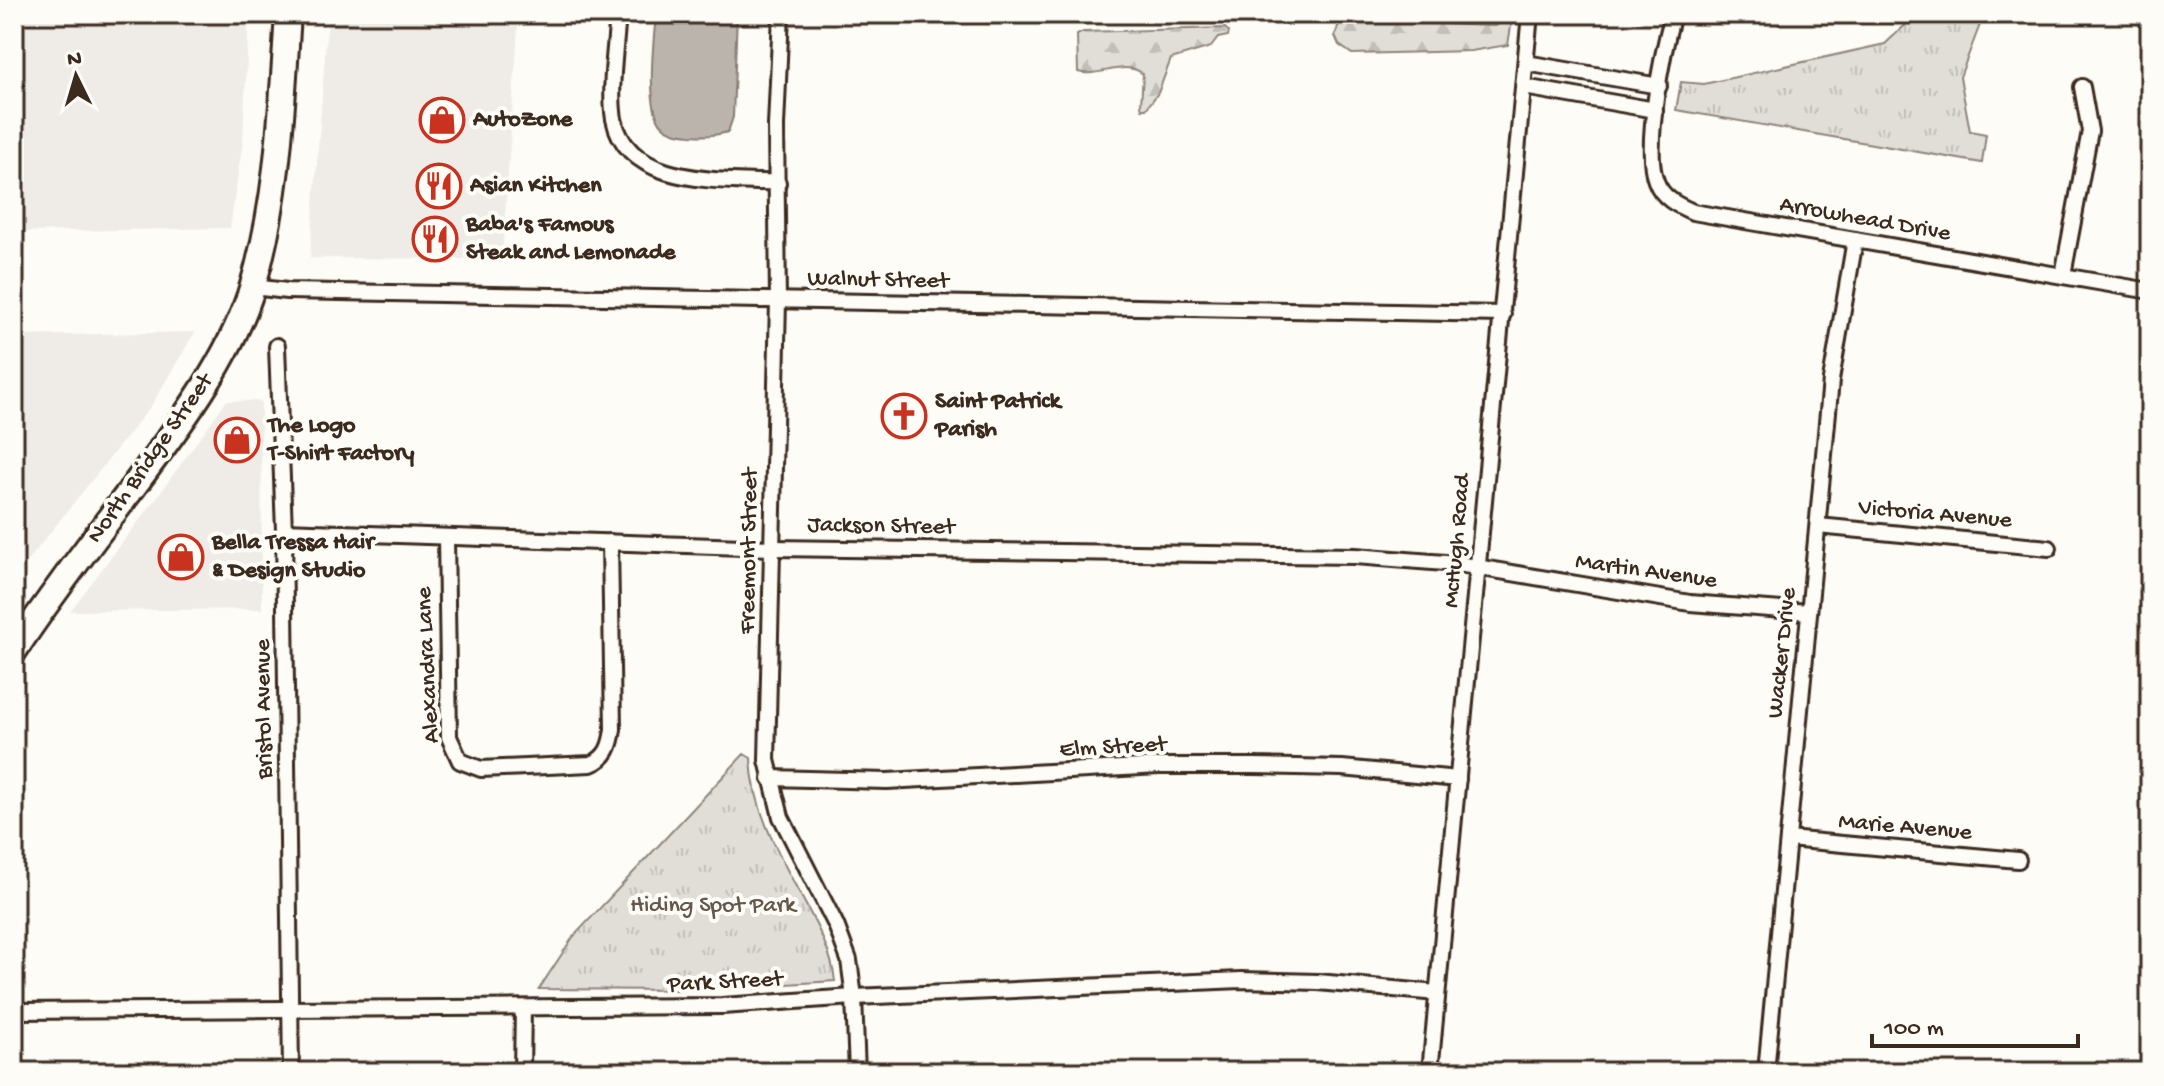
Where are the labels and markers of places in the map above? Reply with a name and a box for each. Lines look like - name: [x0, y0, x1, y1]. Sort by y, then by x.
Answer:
- shop icon: AutoZone: [418, 96, 466, 144]
- place label: AutoZone: [472, 106, 574, 135]
- restaurant icon: Asian Kitchen: [415, 162, 463, 210]
- place label: Asian Kitchen: [469, 172, 602, 201]
- place label: Baba's Famous Steak and Lemonade: [465, 211, 677, 268]
- restaurant icon: Baba's Famous Steak and Lemonade: [411, 215, 459, 263]
- place label: Saint Patrick Parish: [933, 388, 1064, 445]
- church icon: Saint Patrick Parish: [880, 392, 928, 440]
- place label: The Logo T-Shirt Factory: [266, 412, 414, 469]
- shop icon: The Logo T-Shirt Factory: [213, 416, 261, 464]
- place label: Bella Tressa Hair & Design Studio: [211, 529, 376, 586]
- shop icon: Bella Tressa Hair & Design Studio: [157, 533, 205, 581]

